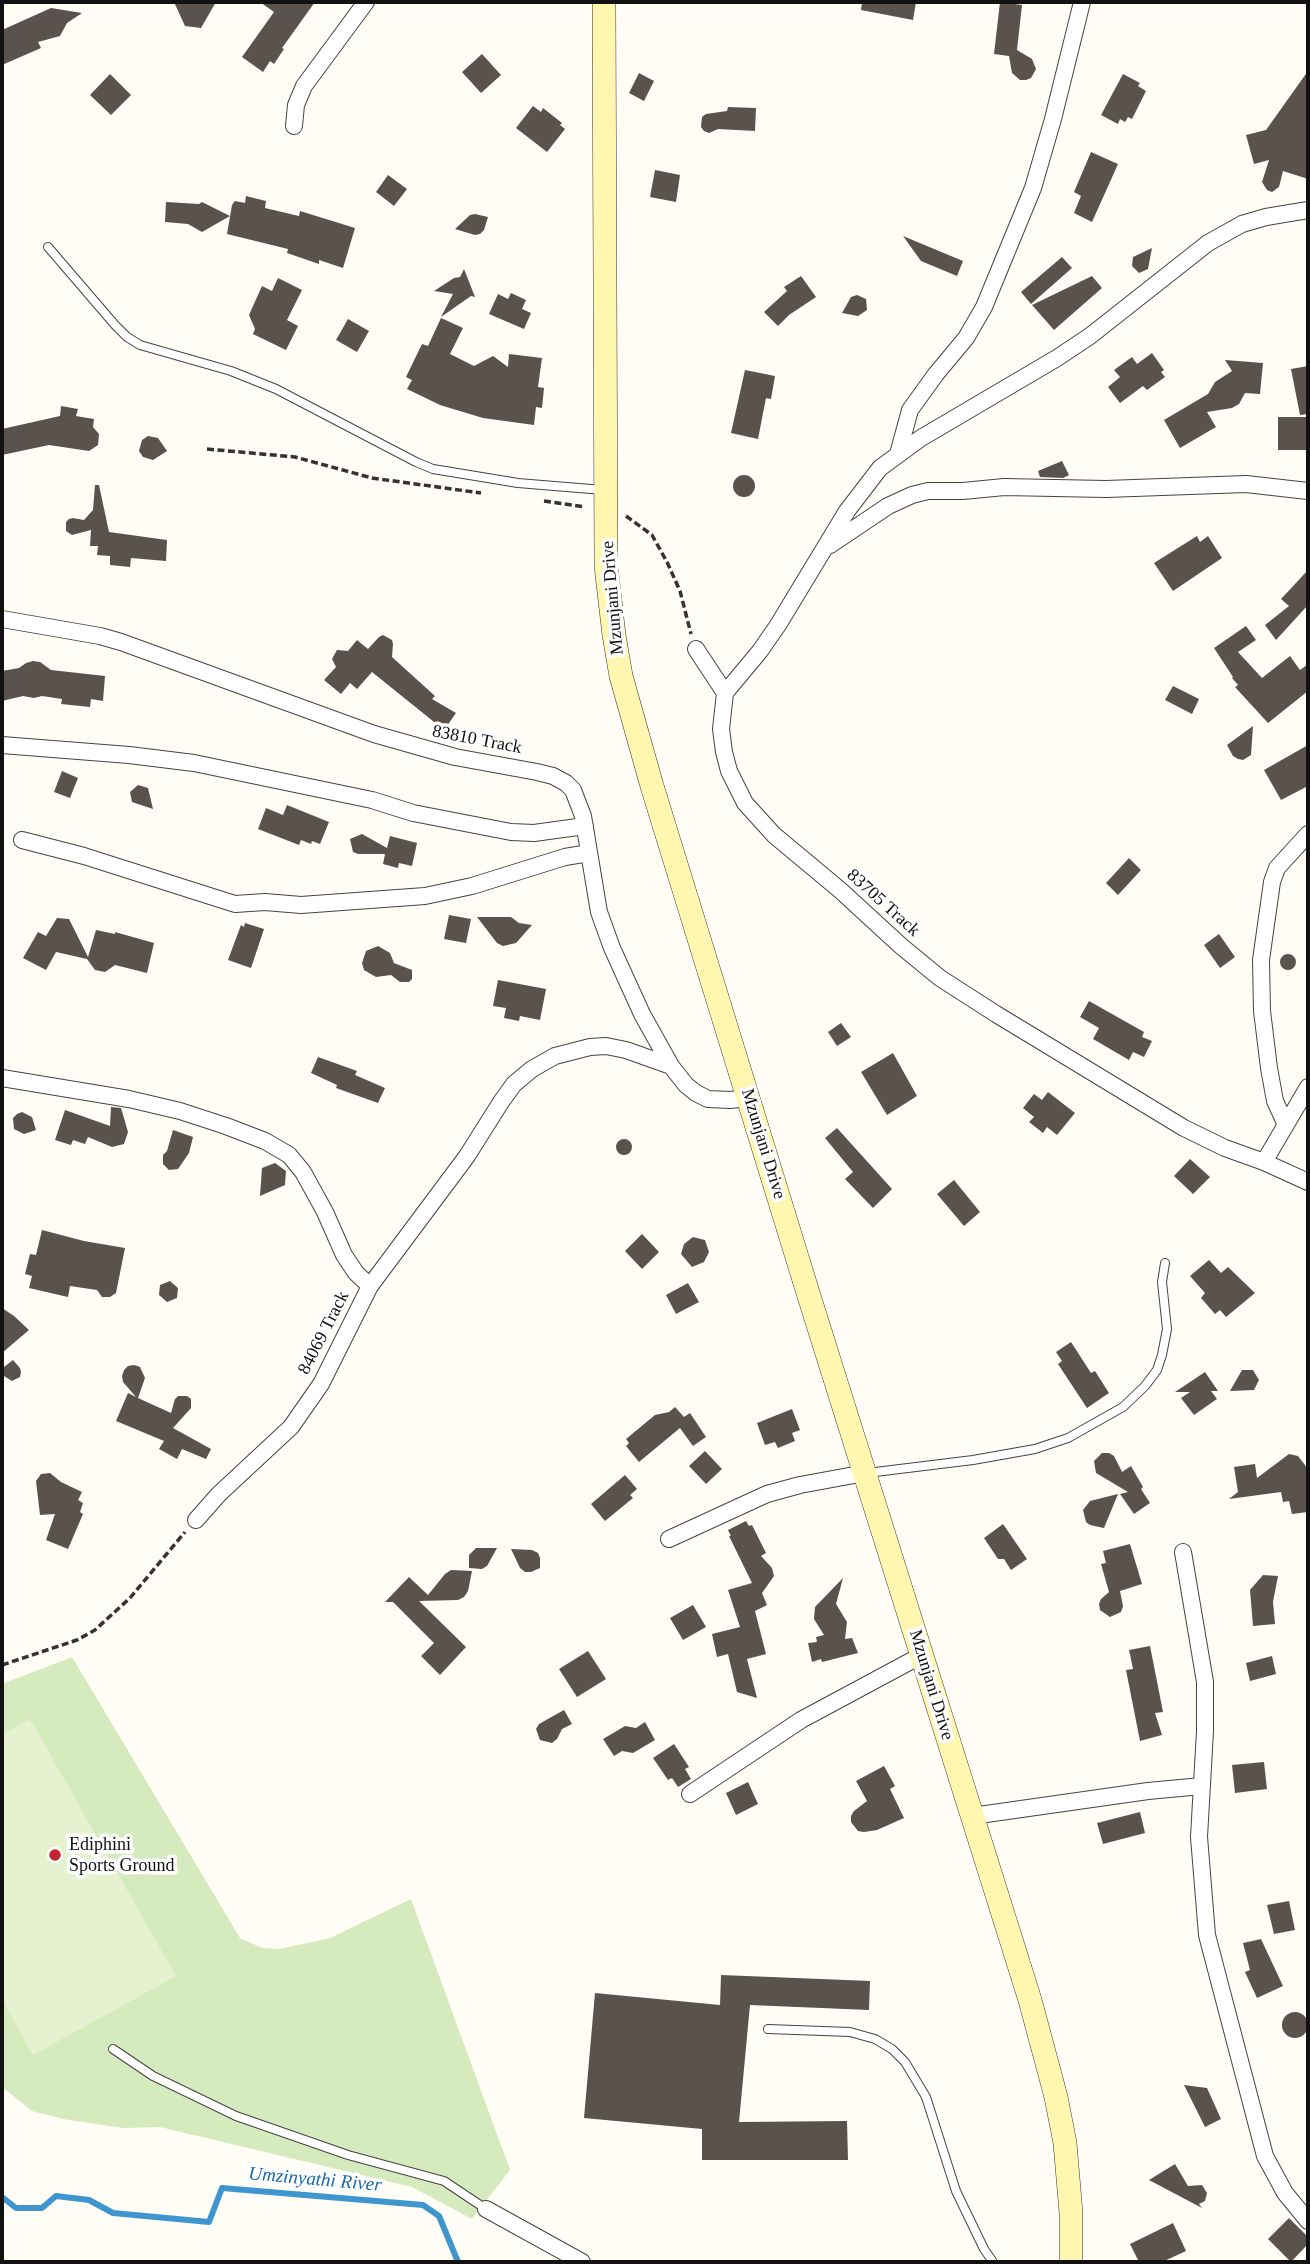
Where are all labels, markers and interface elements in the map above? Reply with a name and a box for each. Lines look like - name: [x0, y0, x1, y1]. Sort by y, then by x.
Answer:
- street label: Mzunjani Drive: [597, 540, 629, 656]
- street label: 83810 Track: [430, 721, 524, 759]
- street label: 83705 Track: [842, 865, 924, 941]
- street label: Mzunjani Drive: [736, 1086, 790, 1202]
- street label: 84069 Track: [294, 1288, 354, 1378]
- street label: Mzunjani Drive: [904, 1627, 958, 1743]
- place label: Ediphini Sports Ground: [69, 1834, 175, 1876]
- marker: Ediphini Sports Ground: [47, 1847, 63, 1863]
- water label: Umzinyathi River: [248, 2163, 382, 2197]

